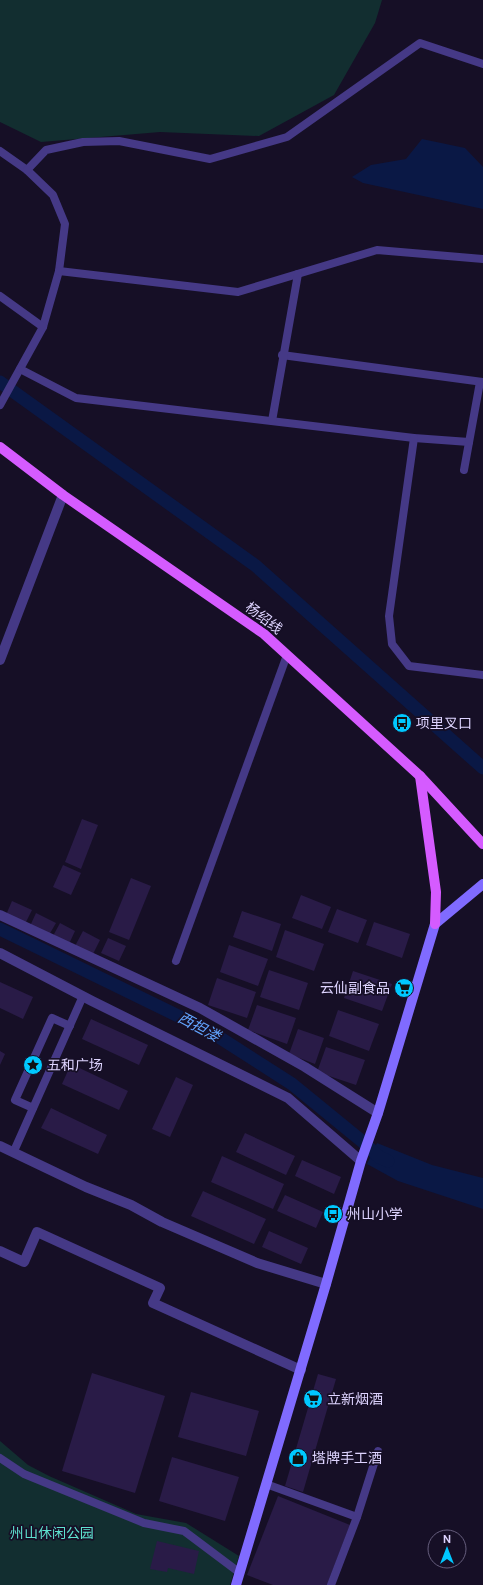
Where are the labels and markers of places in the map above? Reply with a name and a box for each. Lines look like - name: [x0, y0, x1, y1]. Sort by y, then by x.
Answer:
- bus stop icon: 项里叉口: [391, 712, 413, 734]
- place label: 项里叉口: [416, 714, 472, 732]
- supermarket icon: 云仙副食品: [393, 977, 415, 999]
- place label: 云仙副食品: [320, 979, 390, 997]
- place icon: 五和广场: [22, 1054, 44, 1076]
- place label: 五和广场: [47, 1056, 103, 1074]
- bus stop icon: 州山小学: [322, 1203, 344, 1225]
- place label: 州山小学: [347, 1205, 403, 1223]
- supermarket icon: 立新烟酒: [302, 1388, 324, 1410]
- place label: 立新烟酒: [327, 1390, 383, 1408]
- shop icon: 塔牌手工酒: [287, 1447, 309, 1469]
- place label: 塔牌手工酒: [312, 1449, 382, 1467]

